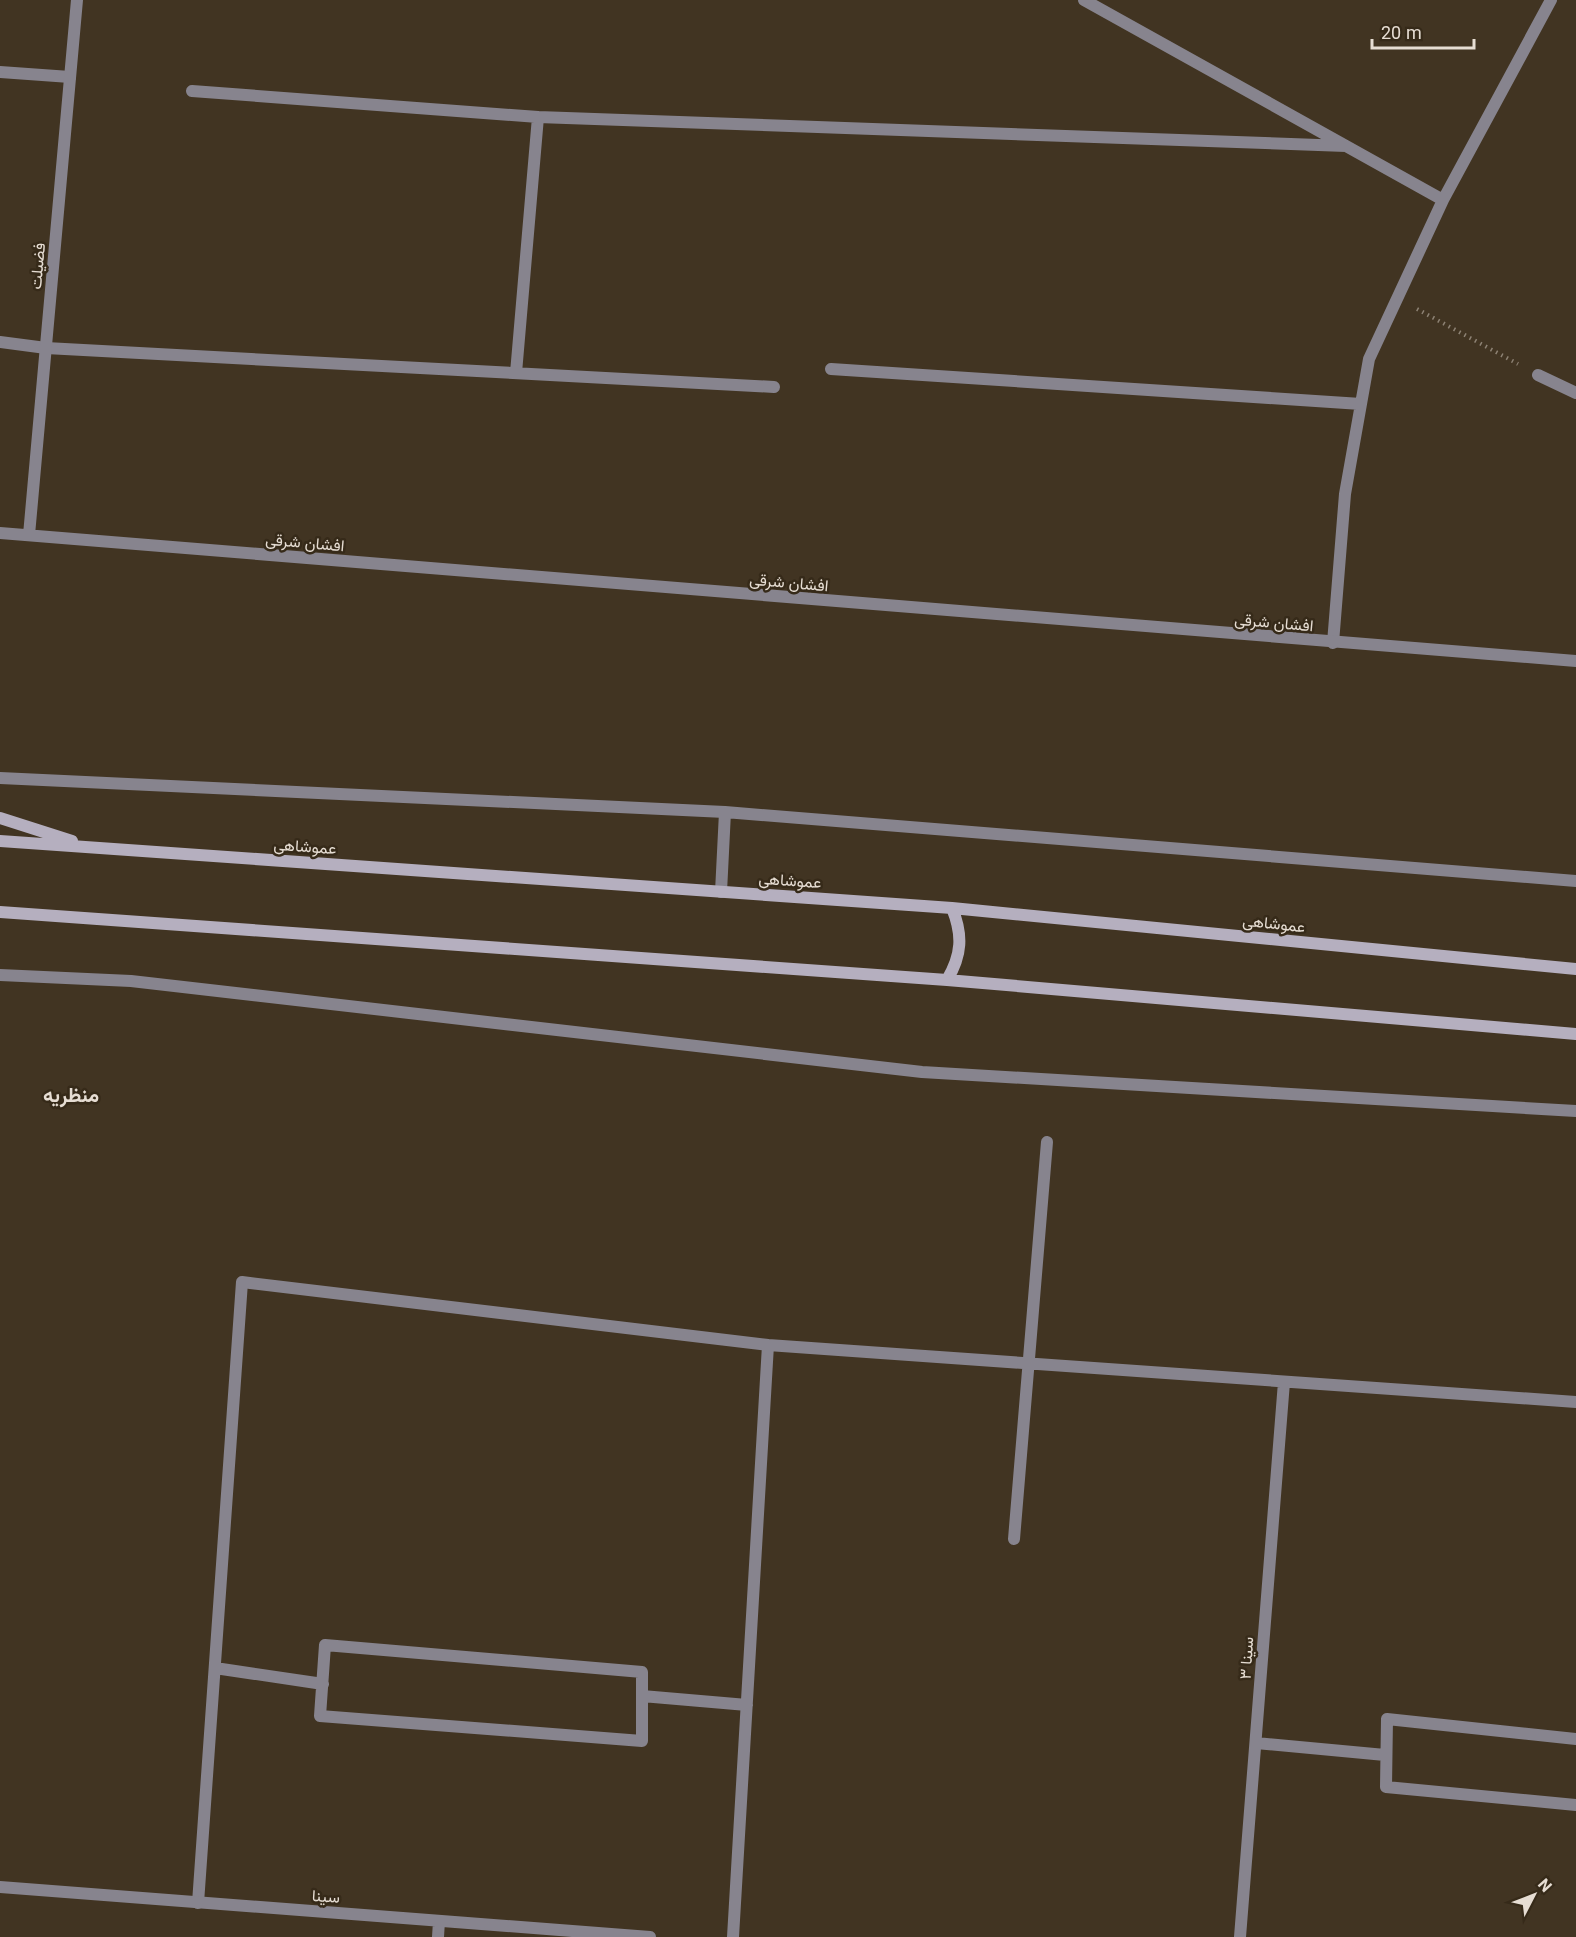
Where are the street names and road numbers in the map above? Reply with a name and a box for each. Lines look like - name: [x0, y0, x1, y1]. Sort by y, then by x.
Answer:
- street label: فضیلت: [25, 242, 54, 291]
- street label: افشان شرقی: [264, 529, 345, 560]
- street label: افشان شرقی: [748, 569, 829, 600]
- street label: افشان شرقی: [1233, 609, 1314, 640]
- street label: عموشاهی: [273, 834, 337, 863]
- street label: عموشاهی: [758, 868, 822, 897]
- street label: عموشاهی: [1241, 910, 1306, 941]
- street label: سینا ۳: [1235, 1636, 1262, 1680]
- street label: سینا: [311, 1885, 341, 1912]

